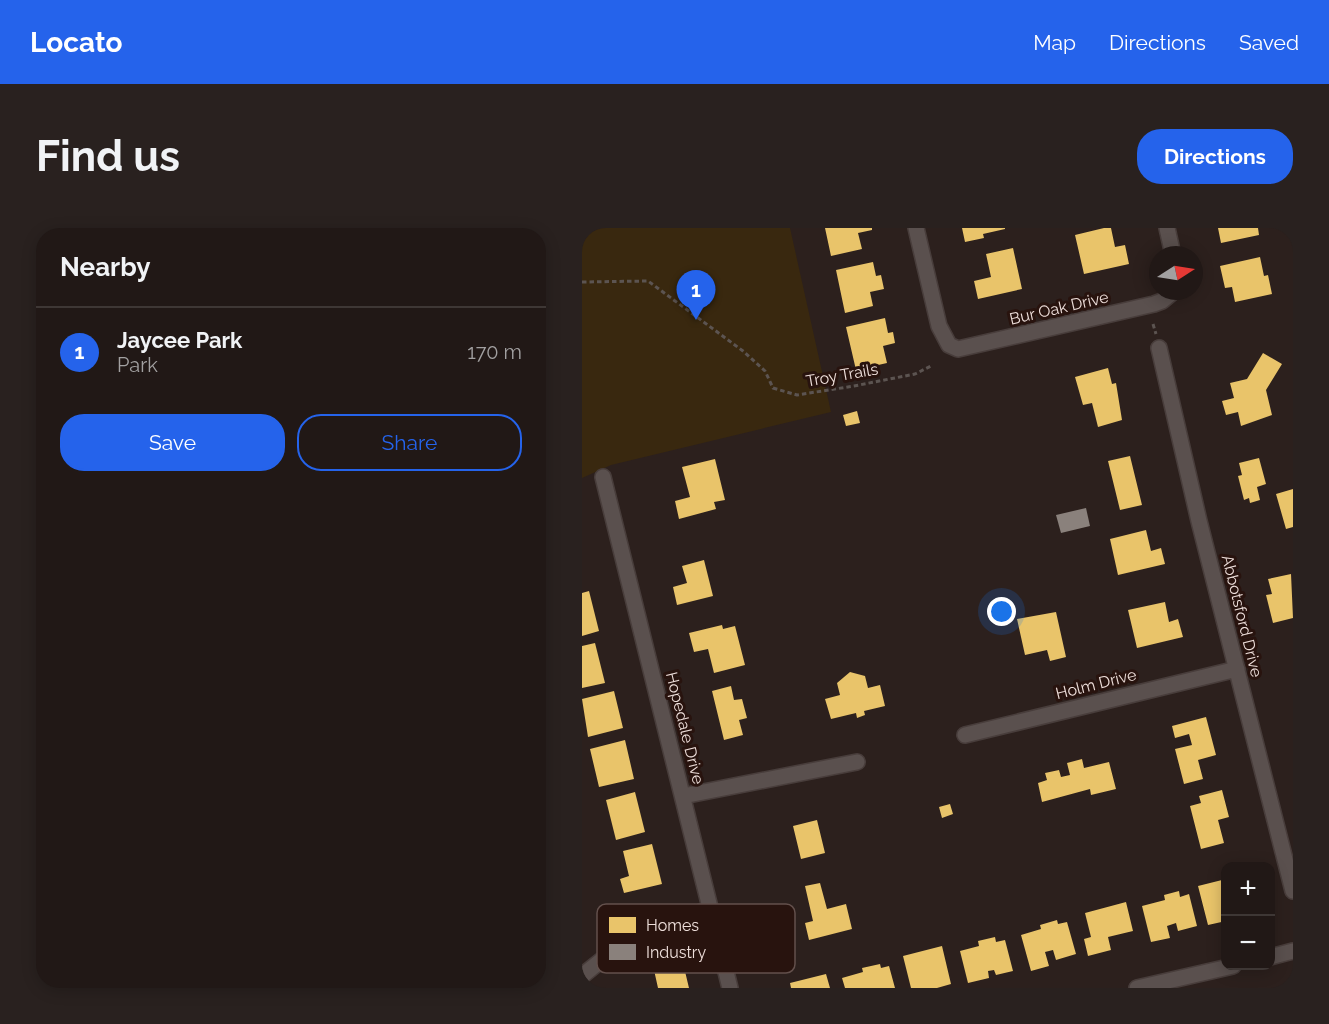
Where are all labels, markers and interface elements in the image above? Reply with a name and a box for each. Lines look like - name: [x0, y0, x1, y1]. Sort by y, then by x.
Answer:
- text: Locato: [30, 26, 122, 59]
- text: Map: [1033, 30, 1076, 55]
- text: Directions: [1109, 30, 1206, 55]
- text: Saved: [1239, 30, 1299, 55]
- button: Directions: [1137, 129, 1293, 184]
- text: Find us: [36, 132, 180, 181]
- north arrow: [1149, 246, 1203, 300]
- text: Nearby: [60, 252, 150, 282]
- pin: 1: [676, 270, 716, 320]
- street label: Bur Oak Drive: [1008, 287, 1110, 329]
- text: Jaycee Park: [117, 327, 242, 353]
- text: 1: [75, 340, 84, 364]
- text: 170 m: [467, 340, 522, 364]
- text: Park: [117, 353, 158, 377]
- street label: Troy Trails: [804, 359, 880, 391]
- button: Save: [60, 414, 285, 471]
- button: Share: [297, 414, 522, 471]
- street label: Abbotsford Drive: [1218, 553, 1266, 679]
- your location: [987, 597, 1016, 626]
- street label: Holm Drive: [1054, 665, 1138, 703]
- street label: Hopedale Drive: [662, 670, 708, 786]
- map controls: [1221, 862, 1275, 970]
- button: +: [1221, 862, 1275, 916]
- legend: [597, 904, 795, 973]
- text: Homes: [646, 916, 699, 935]
- button: −: [1221, 916, 1275, 970]
- text: Industry: [646, 943, 706, 962]

